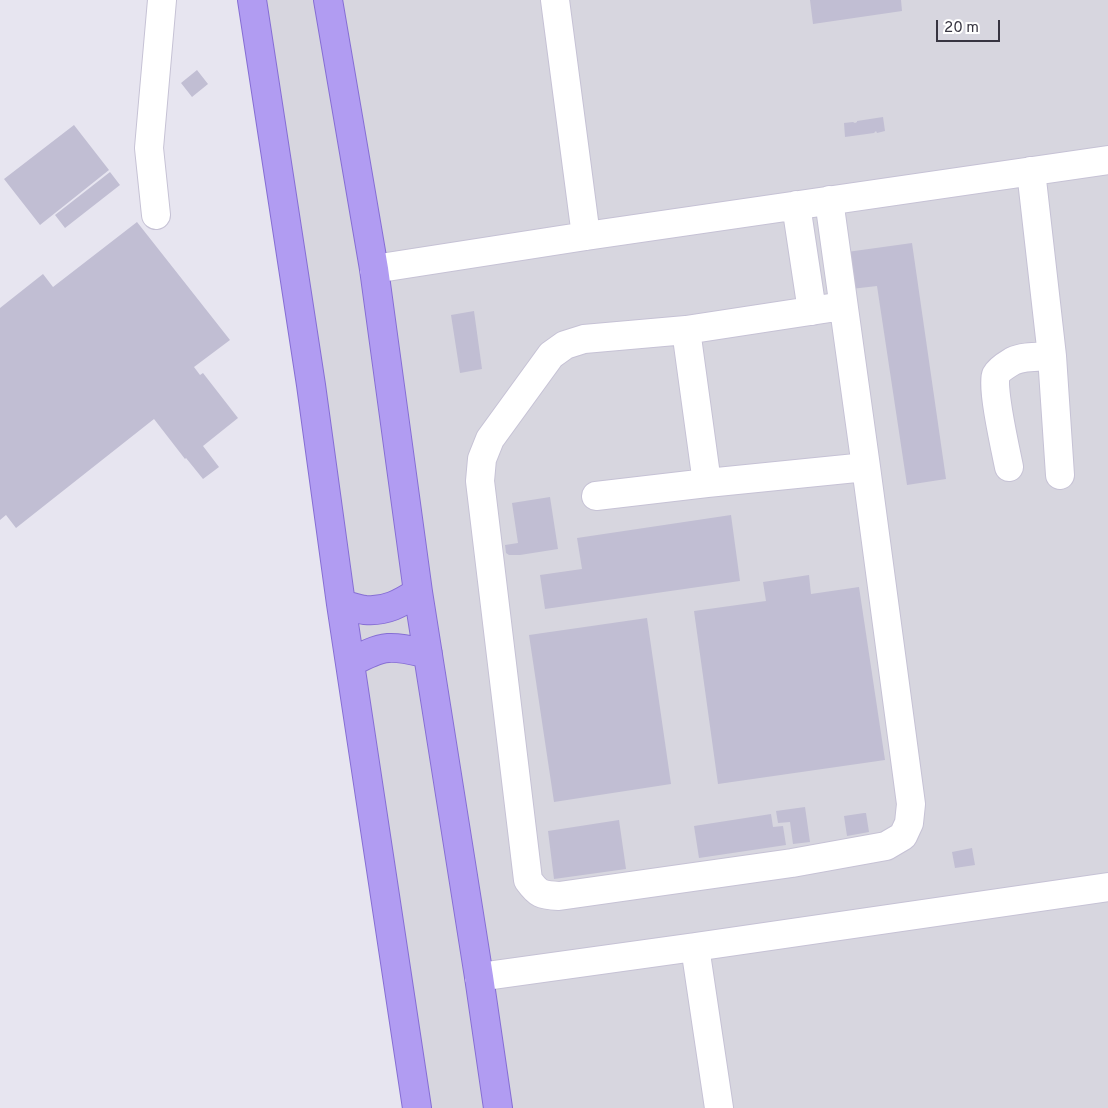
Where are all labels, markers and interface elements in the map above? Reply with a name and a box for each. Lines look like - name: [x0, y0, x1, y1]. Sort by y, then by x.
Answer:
- scale bar: [938, 10, 1002, 42]
- text: 20 m: [944, 19, 979, 38]

